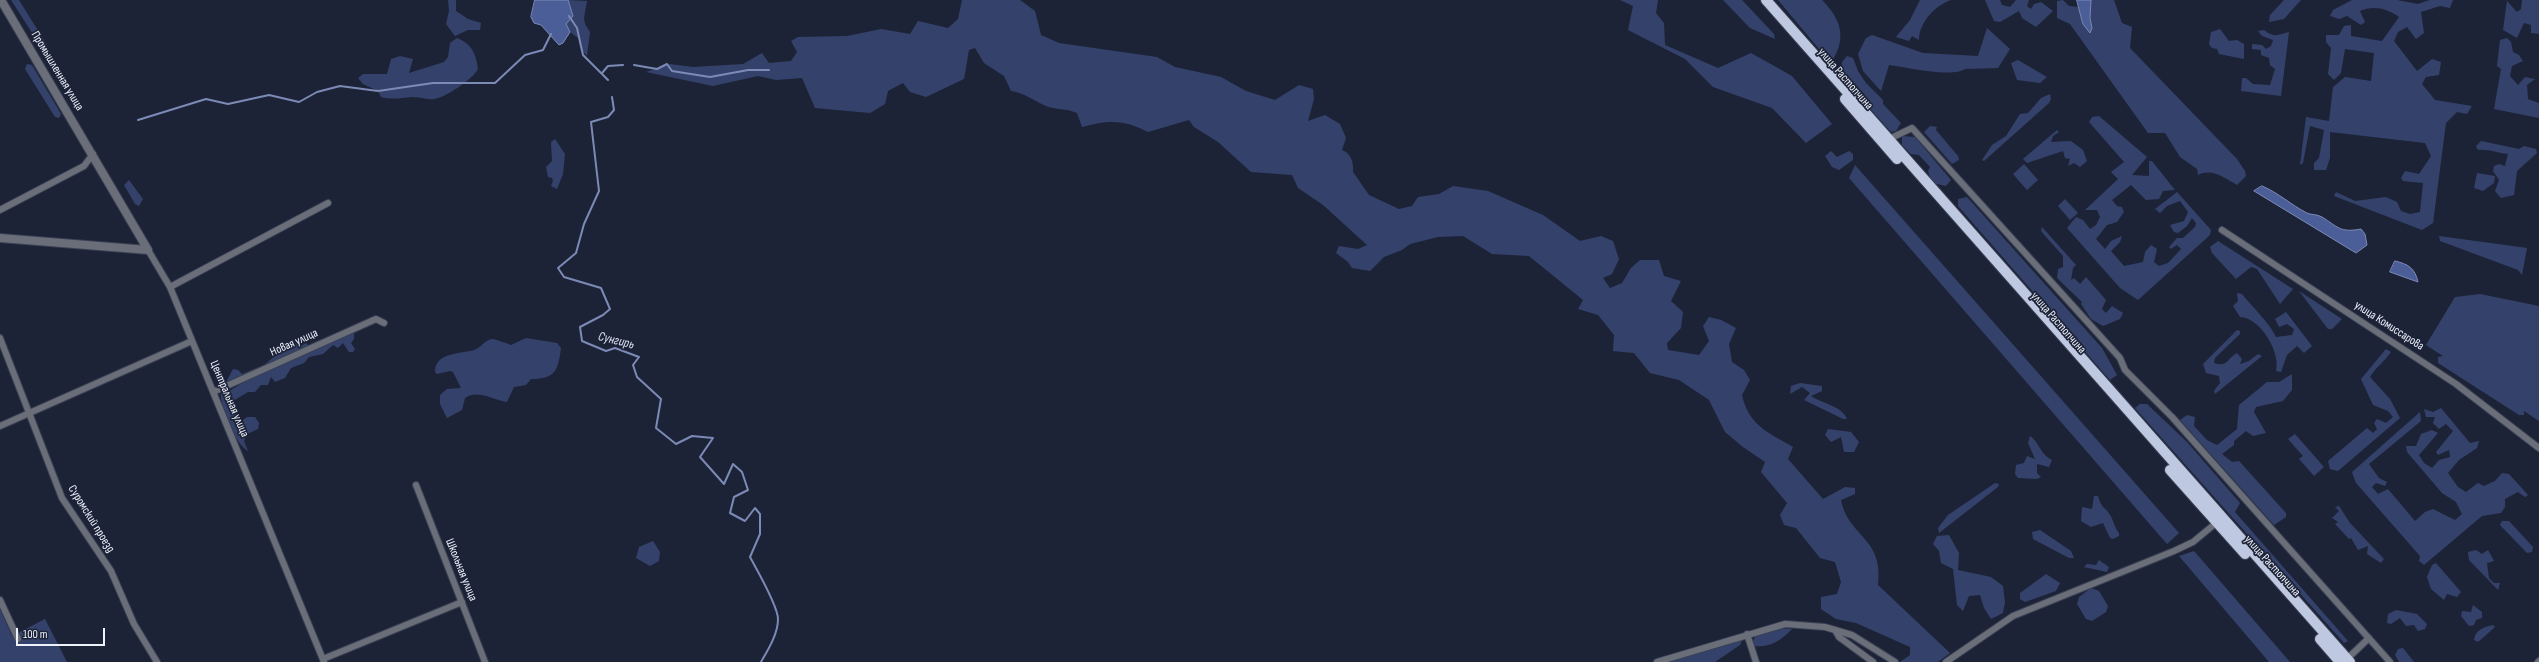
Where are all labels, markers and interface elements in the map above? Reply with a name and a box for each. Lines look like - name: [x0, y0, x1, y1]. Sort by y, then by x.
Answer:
- street label: Промышленная улица: [28, 29, 86, 113]
- street label: улица Растопчина: [1814, 45, 1876, 113]
- street label: улица Растопчина: [2027, 289, 2089, 357]
- street label: улица Комиссарова: [2352, 298, 2426, 354]
- street label: Новая улица: [268, 326, 320, 360]
- water label: Сунгирь: [596, 329, 636, 353]
- street label: Центральная улица: [206, 359, 252, 439]
- street label: Суромский проезд: [65, 483, 117, 555]
- street label: улица Растопчина: [2241, 533, 2303, 599]
- street label: Школьная улица: [442, 537, 480, 603]
- scale bar: [18, 620, 107, 646]
- text: 100 m: [23, 627, 48, 642]

